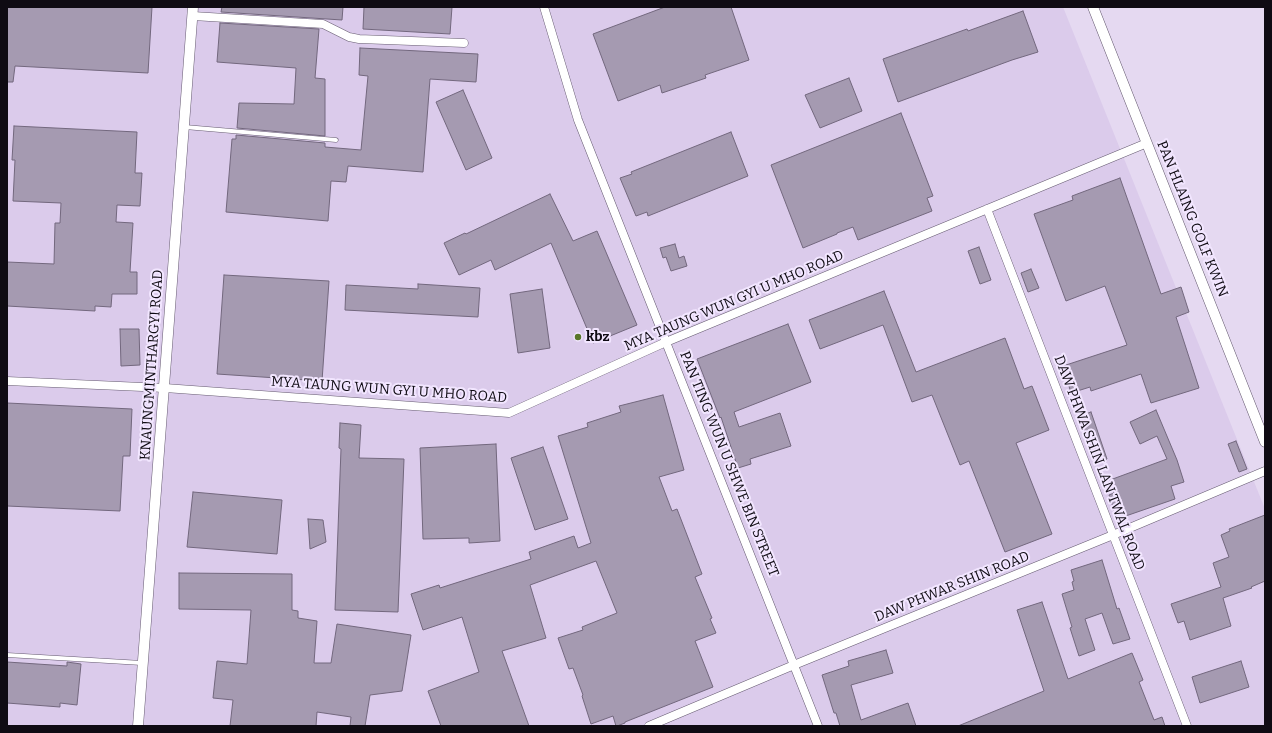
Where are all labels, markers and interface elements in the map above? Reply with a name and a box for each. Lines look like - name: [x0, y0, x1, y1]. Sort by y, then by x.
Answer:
- street label: PAN HLAING GOLF KWIN: [1153, 138, 1231, 300]
- street label: MYA TAUNG WUN GYI U MHO ROAD: [622, 247, 846, 355]
- street label: KNAUNGMINTHARGYI ROAD: [137, 269, 167, 461]
- place label: kbz: [586, 329, 610, 345]
- marker: kbz: [573, 332, 583, 342]
- street label: PAN TING WUN U SHWE BIN STREET: [676, 349, 782, 579]
- street label: DAW PHWA SHIN LAN TWAL ROAD: [1050, 353, 1148, 573]
- street label: MYA TAUNG WUN GYI U MHO ROAD: [270, 373, 508, 407]
- street label: DAW PHWAR SHIN ROAD: [872, 548, 1032, 626]

